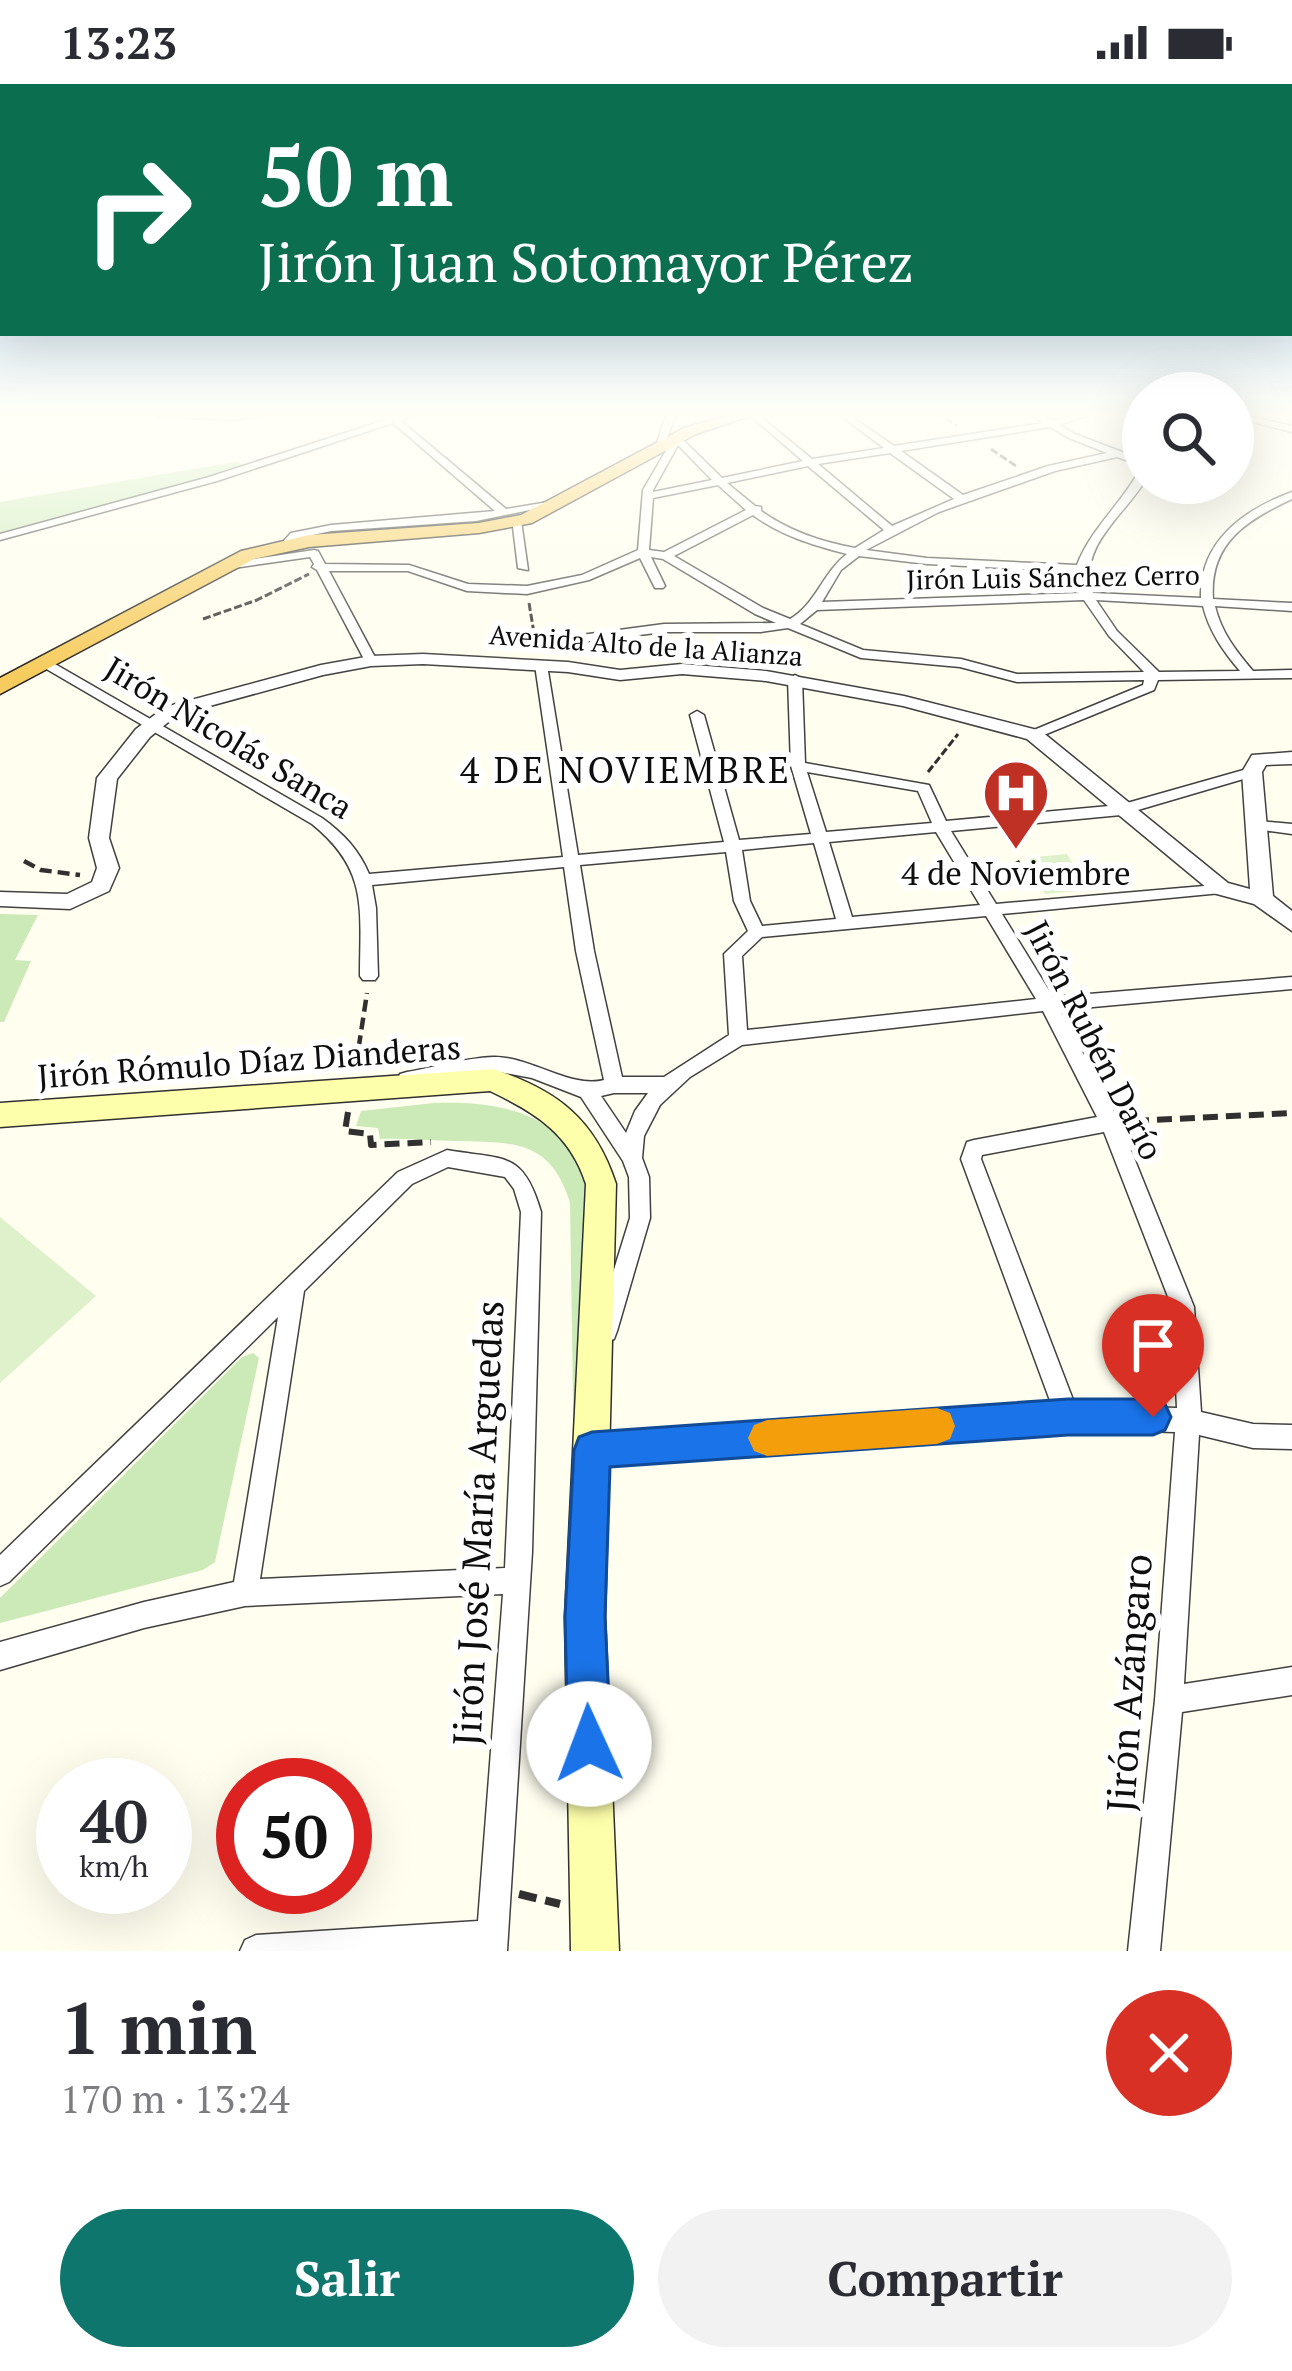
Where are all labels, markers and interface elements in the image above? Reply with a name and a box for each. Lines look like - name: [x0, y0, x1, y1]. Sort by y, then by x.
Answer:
- text: 13:23: [60, 12, 177, 72]
- text: 50 m: [258, 119, 453, 230]
- icon: right: [60, 132, 216, 288]
- text: Jirón Juan Sotomayor Pérez: [258, 226, 914, 297]
- map controls: [1122, 372, 1254, 504]
- button: search: [1122, 372, 1254, 504]
- street label: Jirón Luis Sánchez Cerro: [906, 556, 1200, 598]
- street label: Avenida Alto de la Alianza: [488, 616, 804, 674]
- street label: Jirón Nicolás Sanca: [97, 646, 361, 828]
- district label: 4 DE NOVIEMBRE: [460, 746, 792, 793]
- hospital icon: 4 de Noviembre: [981, 758, 1051, 852]
- place label: 4 de Noviembre: [901, 851, 1131, 894]
- street label: Jirón Rubén Darío: [1016, 913, 1174, 1167]
- street label: Jirón Rómulo Díaz Dianderas: [36, 1025, 462, 1097]
- pin: [1102, 1294, 1204, 1417]
- street label: Jirón José María Arguedas: [439, 1299, 515, 1747]
- icon: arrive: [1120, 1312, 1186, 1378]
- street label: Jirón Azángaro: [1093, 1552, 1163, 1814]
- position arrow: [526, 1681, 652, 1807]
- speed limit sign: 50: [216, 1758, 372, 1914]
- text: 40: [80, 1781, 148, 1860]
- text: km/h: [79, 1846, 149, 1886]
- text: 1 min: [60, 1979, 257, 2075]
- button: close: [1106, 1990, 1232, 2116]
- text: 170 m · 13:24: [60, 2072, 290, 2124]
- button: Salir: [60, 2209, 634, 2347]
- button: Compartir: [658, 2209, 1232, 2347]

